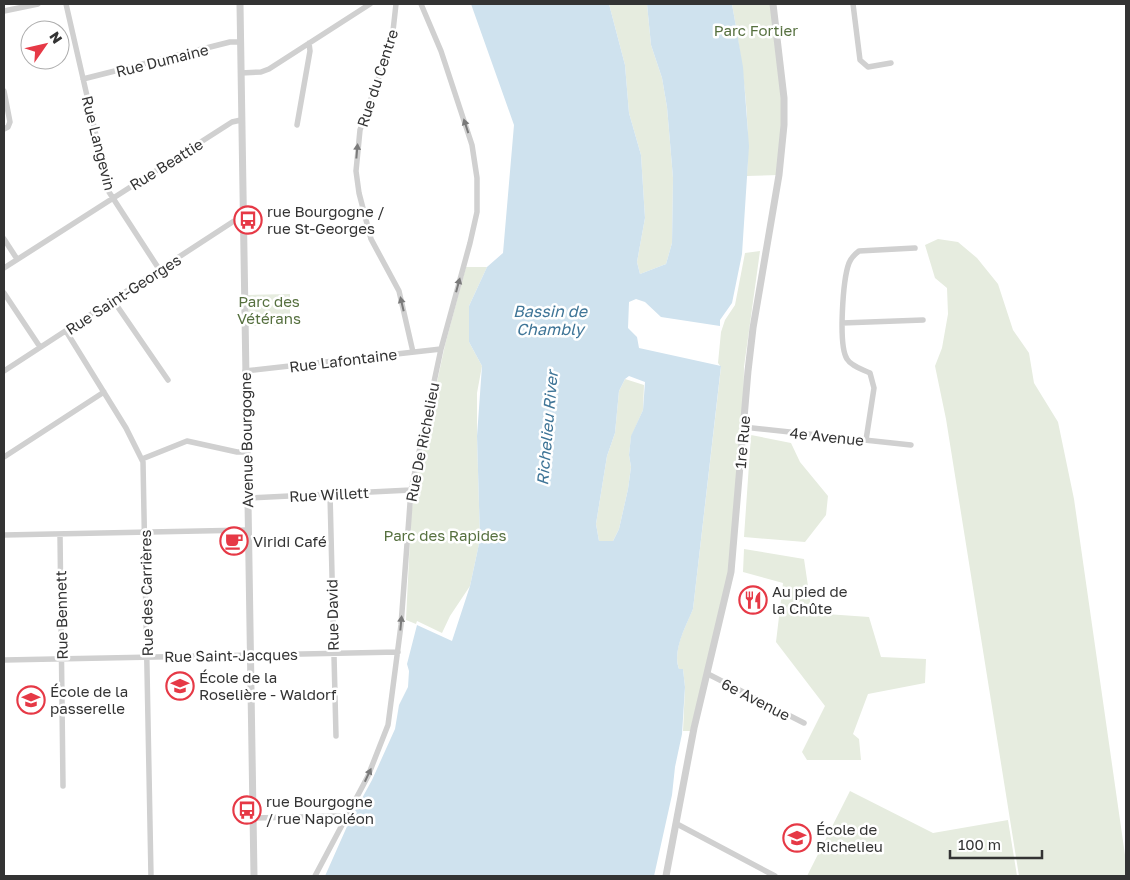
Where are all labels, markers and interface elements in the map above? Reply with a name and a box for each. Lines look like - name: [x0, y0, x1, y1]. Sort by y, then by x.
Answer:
- north arrow: [20, 20, 70, 70]
- park label: Parc Fortier: [714, 21, 798, 39]
- street label: Rue du Centre: [353, 27, 401, 129]
- text: N: [46, 28, 66, 47]
- street label: Rue Dumaine: [114, 40, 210, 80]
- street label: Rue Langevin: [79, 94, 119, 192]
- one-way arrow: [462, 119, 470, 134]
- street label: Rue Beattie: [126, 134, 206, 194]
- one-way arrow: [353, 143, 361, 159]
- place label: rue Bourgogne / rue St-Georges: [267, 202, 385, 237]
- bus stop icon: rue Bourgogne / rue St-Georges: [233, 205, 263, 235]
- street label: Rue Saint-Georges: [62, 250, 184, 338]
- one-way arrow: [455, 278, 463, 293]
- park label: Parc des Vétérans: [237, 292, 301, 327]
- one-way arrow: [398, 297, 406, 312]
- water label: Bassin de Chambly: [513, 301, 589, 339]
- street label: Rue Lafontaine: [288, 344, 398, 376]
- water label: Richelieu River: [532, 367, 562, 486]
- street label: Avenue Bourgogne: [236, 372, 256, 508]
- street label: Rue De Richelieu: [402, 381, 442, 503]
- street label: 1re Rue: [731, 414, 753, 469]
- street label: 4e Avenue: [789, 423, 865, 449]
- street label: Rue Willett: [289, 483, 369, 505]
- cafe icon: Viridi Café: [219, 526, 249, 556]
- park label: Parc des Rapides: [383, 526, 507, 544]
- street label: Rue des Carrières: [136, 530, 156, 656]
- place label: Viridi Café: [253, 532, 327, 550]
- street label: Rue Bennett: [51, 570, 71, 660]
- street label: Rue David: [322, 579, 342, 651]
- place label: Au pied de la Chûte: [772, 582, 848, 617]
- restaurant icon: Au pied de la Chûte: [738, 585, 768, 615]
- one-way arrow: [397, 615, 405, 631]
- street label: Rue Saint-Jacques: [164, 645, 298, 665]
- place label: École de la Roselière - Waldorf: [199, 668, 337, 703]
- school or university icon: École de la Roselière - Waldorf: [165, 671, 195, 701]
- street label: 6e Avenue: [719, 674, 794, 724]
- place label: École de la passerelle: [50, 682, 128, 717]
- school or university icon: École de la passerelle: [16, 685, 46, 715]
- one-way arrow: [365, 768, 373, 782]
- place label: rue Bourgogne / rue Napoléon: [266, 792, 374, 827]
- bus stop icon: rue Bourgogne / rue Napoléon: [232, 795, 262, 825]
- place label: École de Richelieu: [816, 820, 883, 855]
- school or university icon: École de Richelieu: [782, 823, 812, 853]
- scale bar: [950, 828, 1042, 860]
- text: 100 m: [958, 835, 1001, 853]

